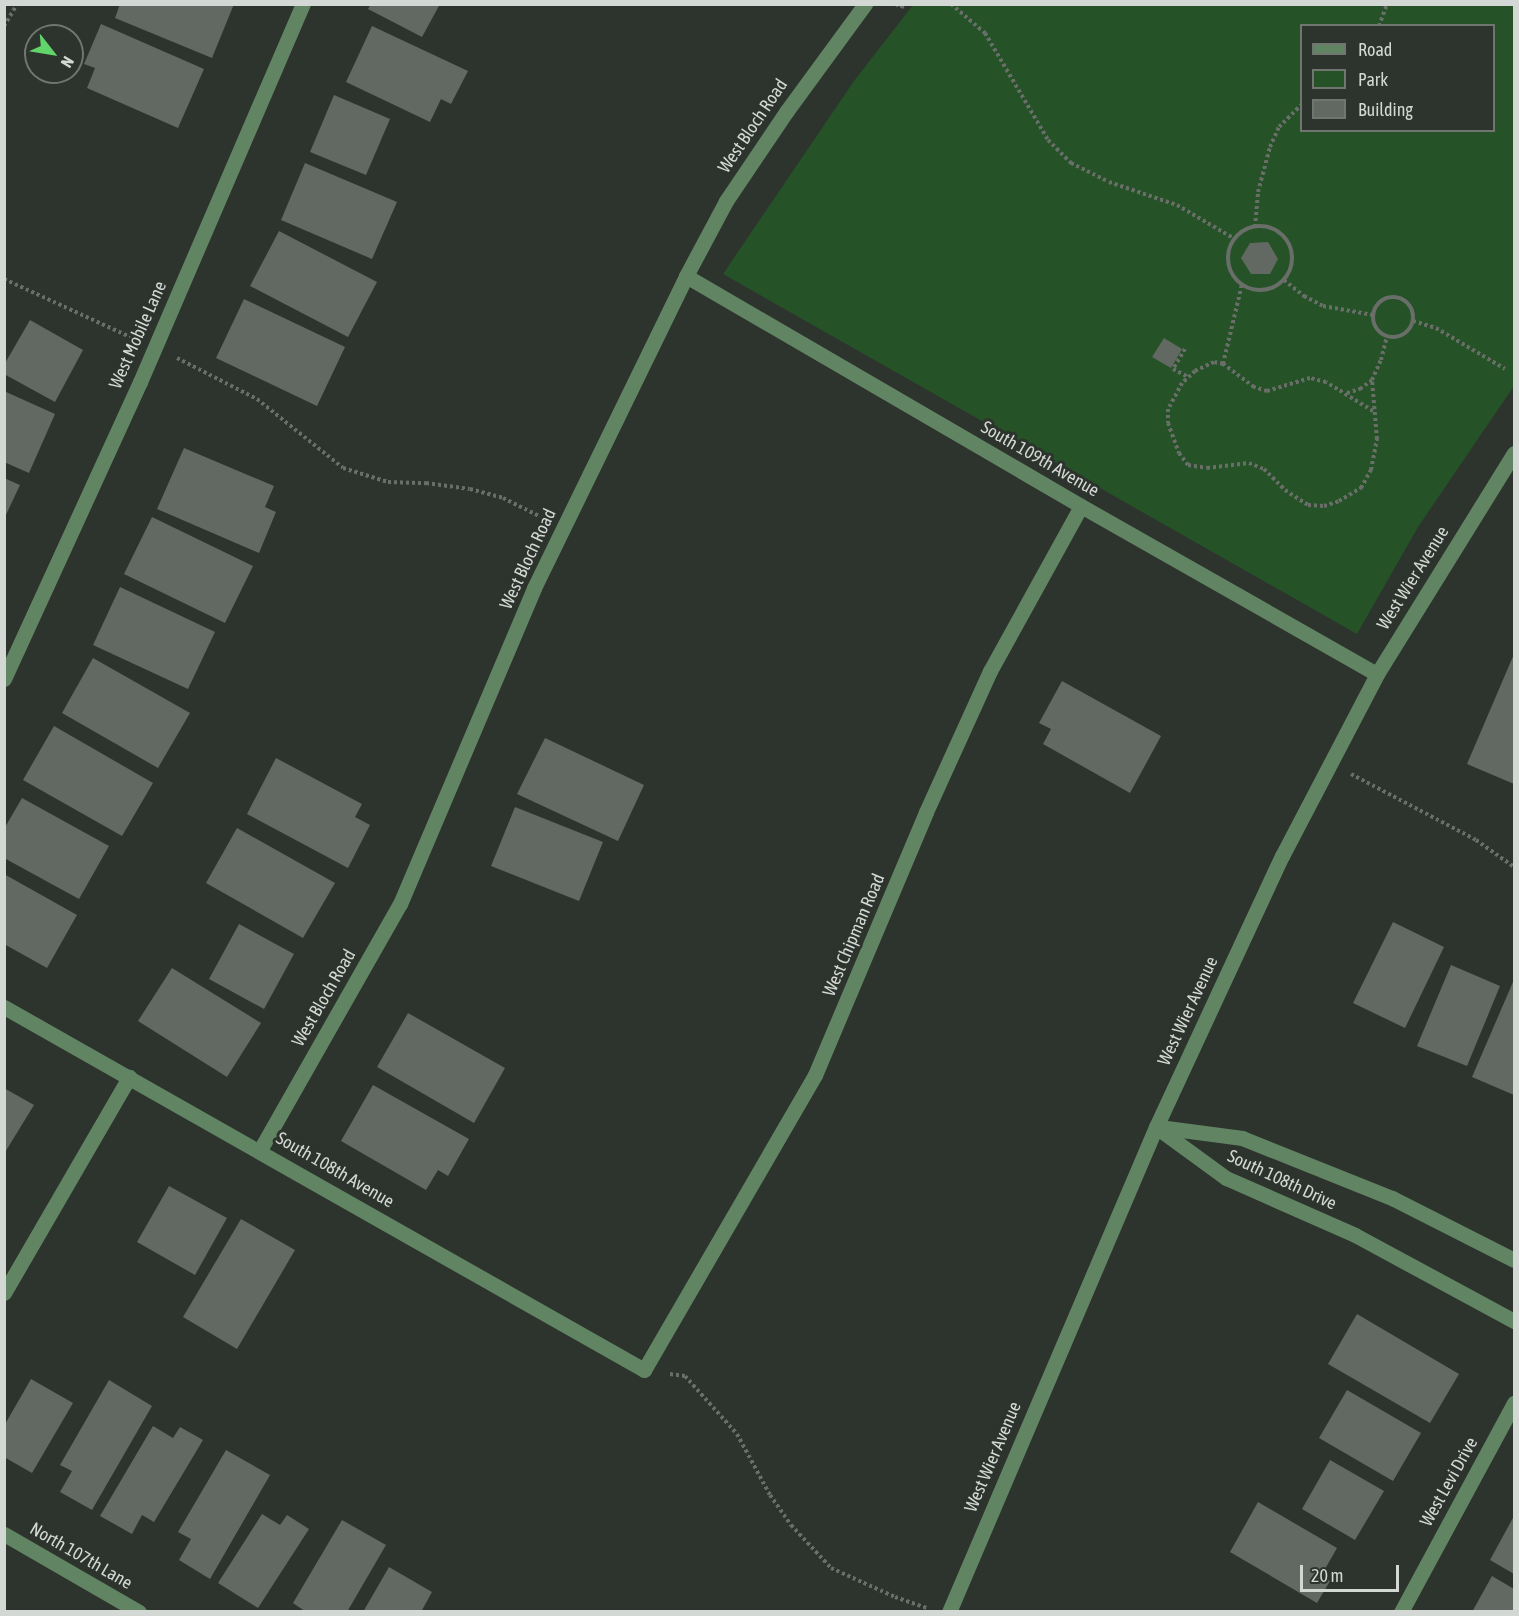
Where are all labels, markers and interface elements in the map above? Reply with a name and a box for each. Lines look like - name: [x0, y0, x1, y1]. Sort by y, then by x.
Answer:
- north arrow: [24, 24, 84, 84]
- legend: [1300, 24, 1495, 132]
- text: Road: [1358, 39, 1392, 60]
- text: N: [58, 54, 78, 71]
- text: Park: [1358, 69, 1388, 90]
- street label: West Bloch Road: [714, 75, 792, 177]
- text: Building: [1358, 99, 1413, 120]
- street label: West Mobile Lane: [105, 278, 171, 392]
- street label: South 109th Avenue: [977, 416, 1103, 502]
- street label: West Bloch Road: [495, 505, 561, 613]
- street label: West Wier Avenue: [1373, 522, 1453, 634]
- street label: West Chipman Road: [818, 870, 890, 1000]
- street label: West Bloch Road: [288, 946, 360, 1050]
- street label: West Wier Avenue: [1153, 953, 1223, 1069]
- street label: South 108th Avenue: [272, 1127, 398, 1213]
- street label: South 108th Drive: [1224, 1145, 1340, 1215]
- street label: West Wier Avenue: [960, 1399, 1026, 1515]
- street label: West Levi Drive: [1416, 1434, 1482, 1530]
- street label: North 107th Lane: [26, 1518, 136, 1594]
- scale bar: [1303, 1553, 1402, 1591]
- text: 20 m: [1311, 1565, 1343, 1586]

